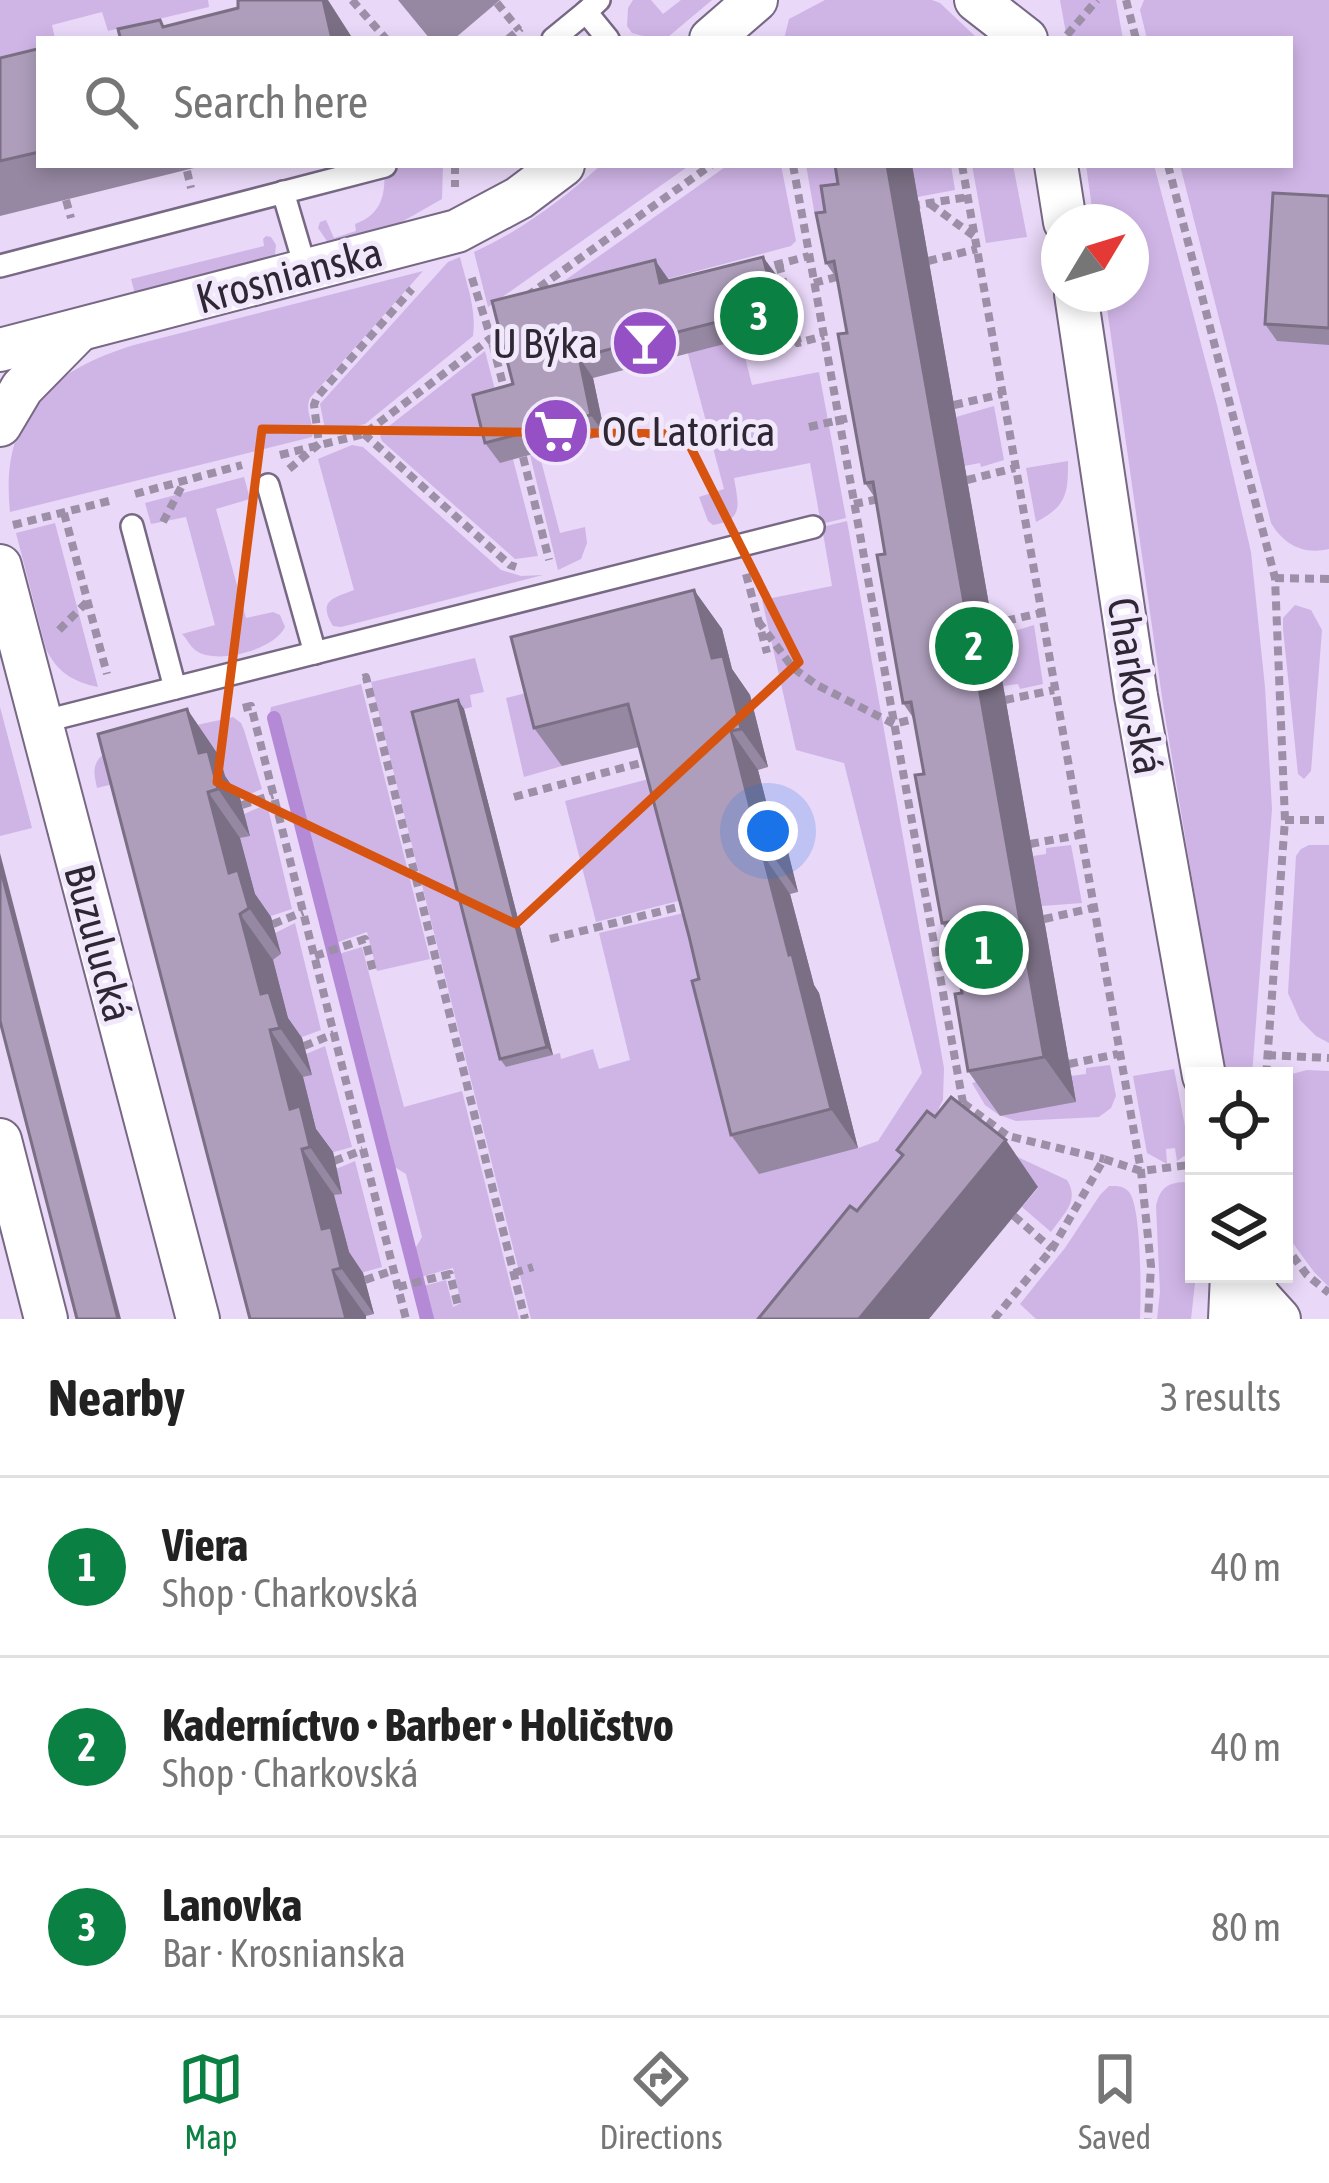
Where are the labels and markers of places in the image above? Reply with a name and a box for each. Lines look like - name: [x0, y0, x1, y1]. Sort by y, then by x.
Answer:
- pin: 3: [720, 271, 798, 361]
- bar icon: U Býka: [610, 308, 680, 378]
- place label: U Býka: [492, 319, 598, 367]
- supermarket icon: OC Latorica: [521, 396, 591, 466]
- place label: OC Latorica: [602, 407, 776, 455]
- pin: 2: [935, 601, 1013, 691]
- pin: 1: [945, 905, 1023, 995]

